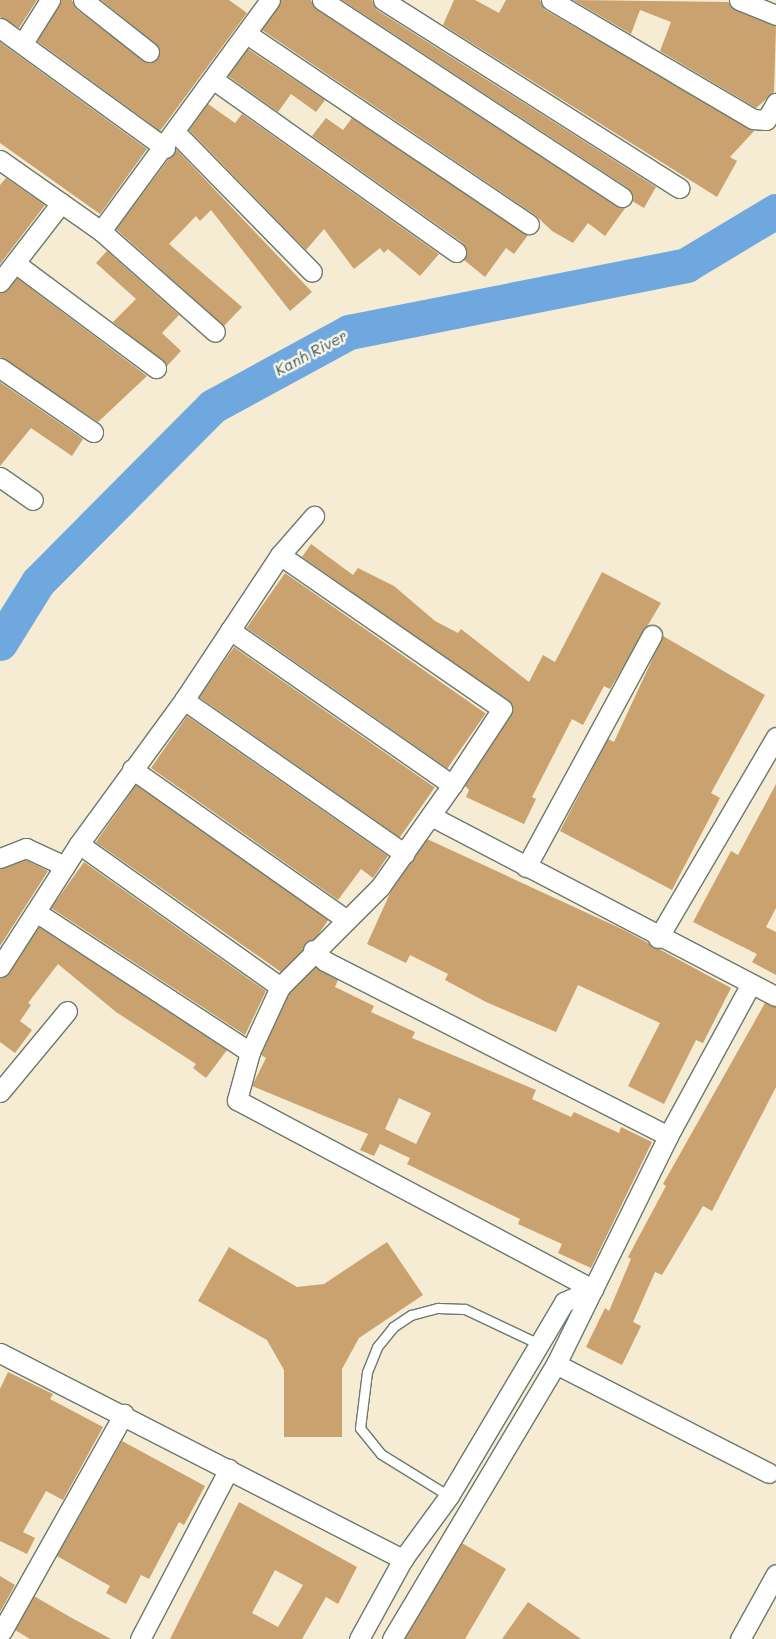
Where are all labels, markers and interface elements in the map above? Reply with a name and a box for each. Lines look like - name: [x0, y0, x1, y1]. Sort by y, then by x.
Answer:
- water label: Kanh River: [272, 327, 350, 379]

